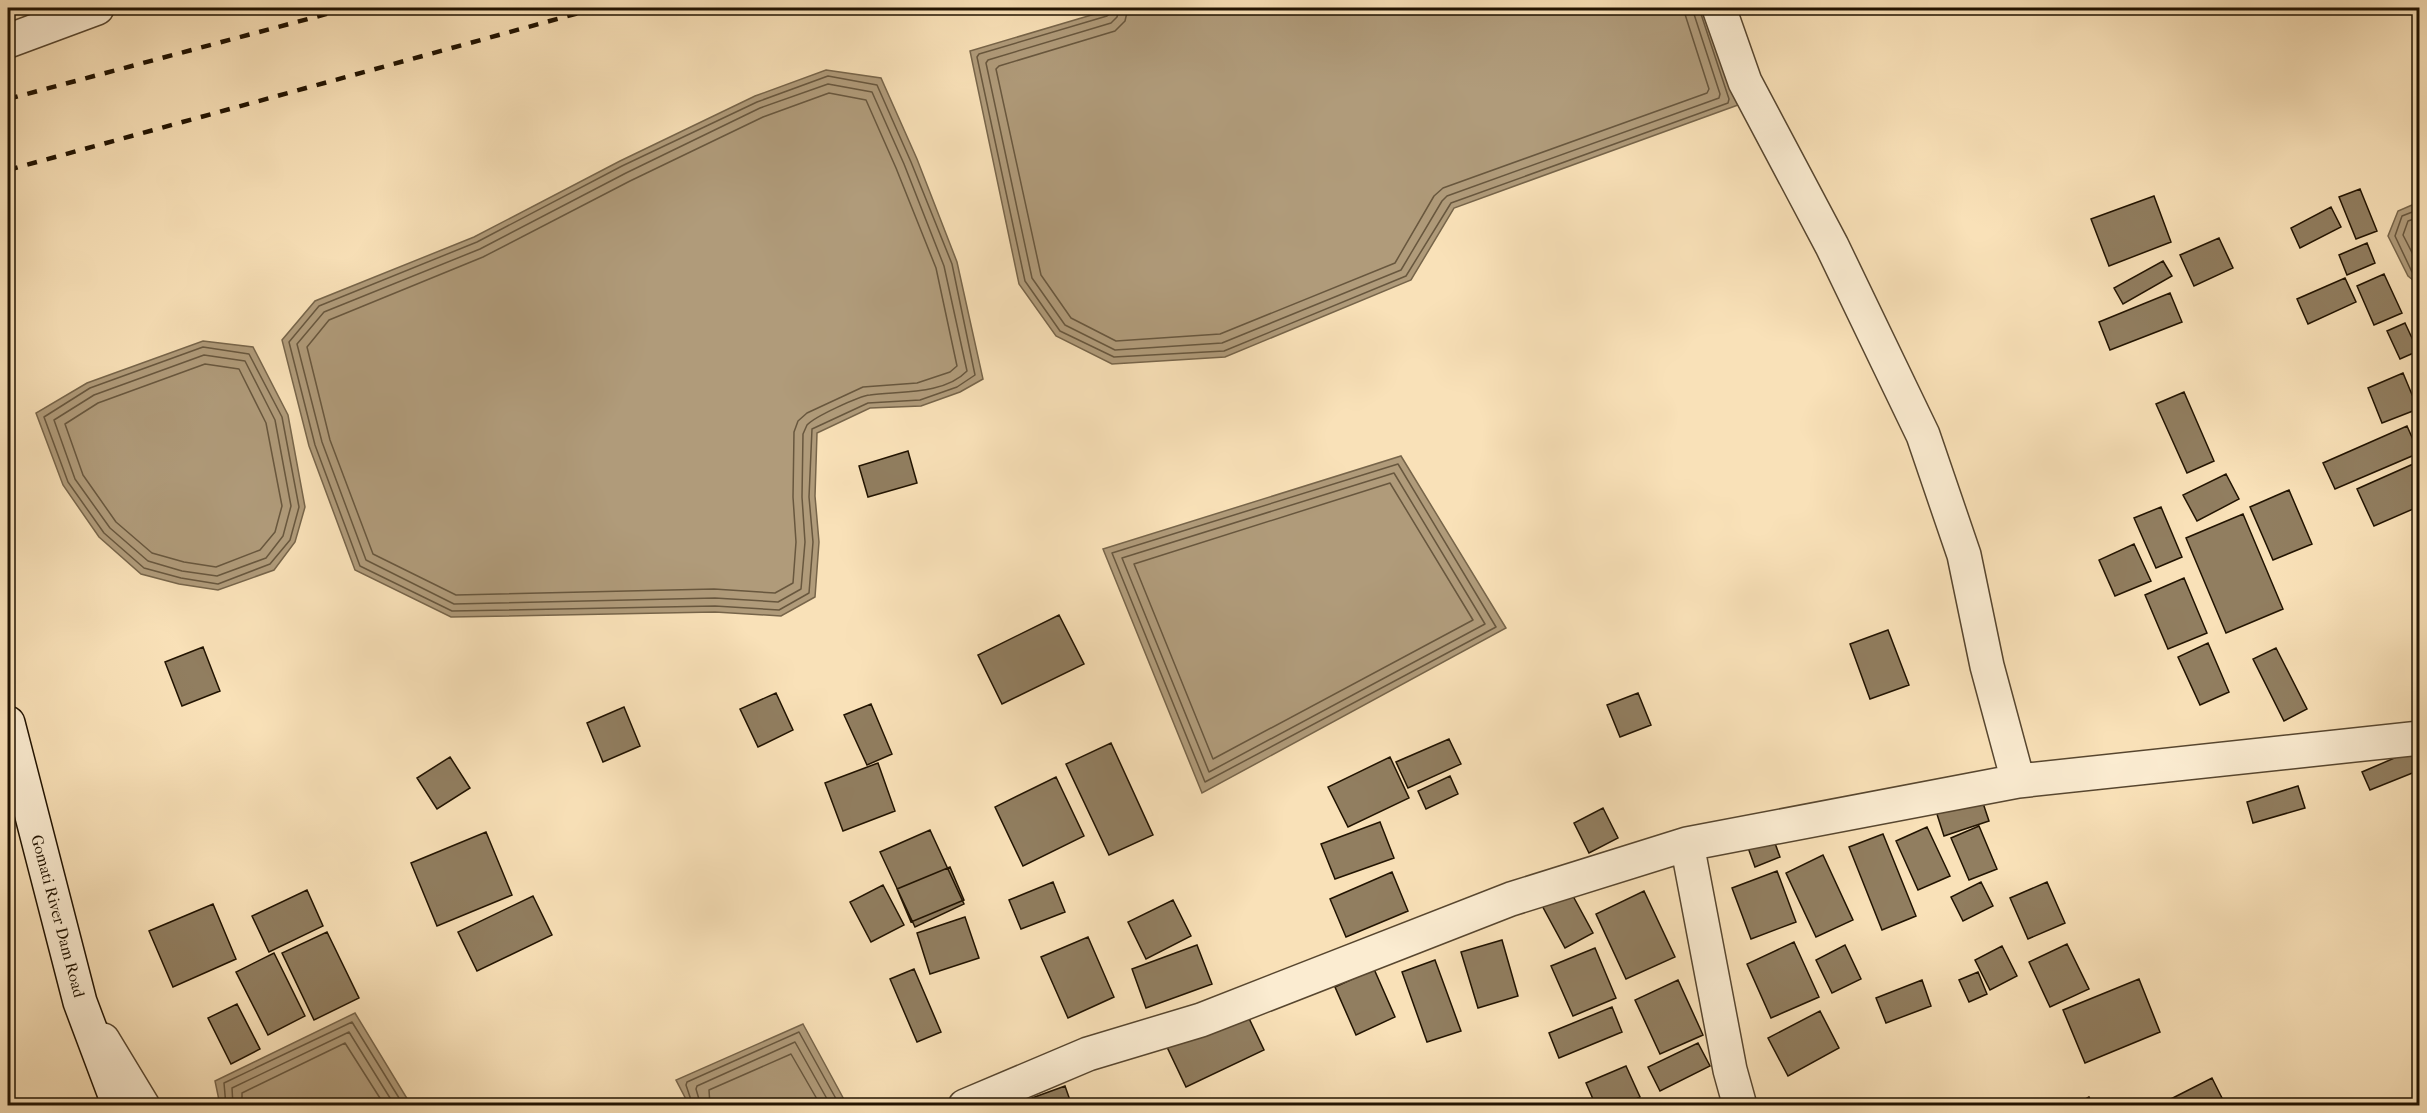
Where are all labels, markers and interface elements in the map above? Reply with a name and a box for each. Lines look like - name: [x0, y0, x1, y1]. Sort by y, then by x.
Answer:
- street label: Gomati River Dam Road: [27, 833, 89, 1000]

